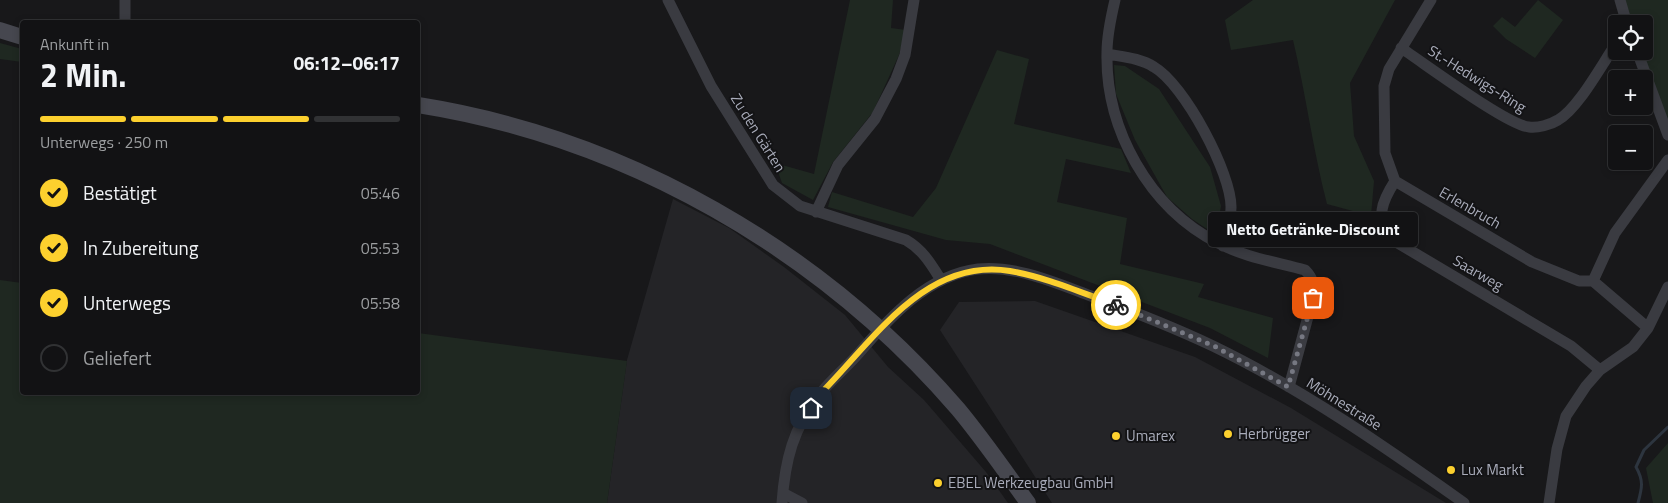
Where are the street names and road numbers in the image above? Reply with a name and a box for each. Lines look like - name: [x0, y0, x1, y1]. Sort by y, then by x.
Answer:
- street label: St.-Hedwigs-Ring: [1424, 39, 1531, 118]
- street label: Zu den Gärten: [725, 89, 792, 177]
- street label: Erlenbruch: [1435, 181, 1506, 235]
- street label: Saarweg: [1449, 249, 1508, 296]
- street label: Möhnestraße: [1302, 371, 1387, 436]

